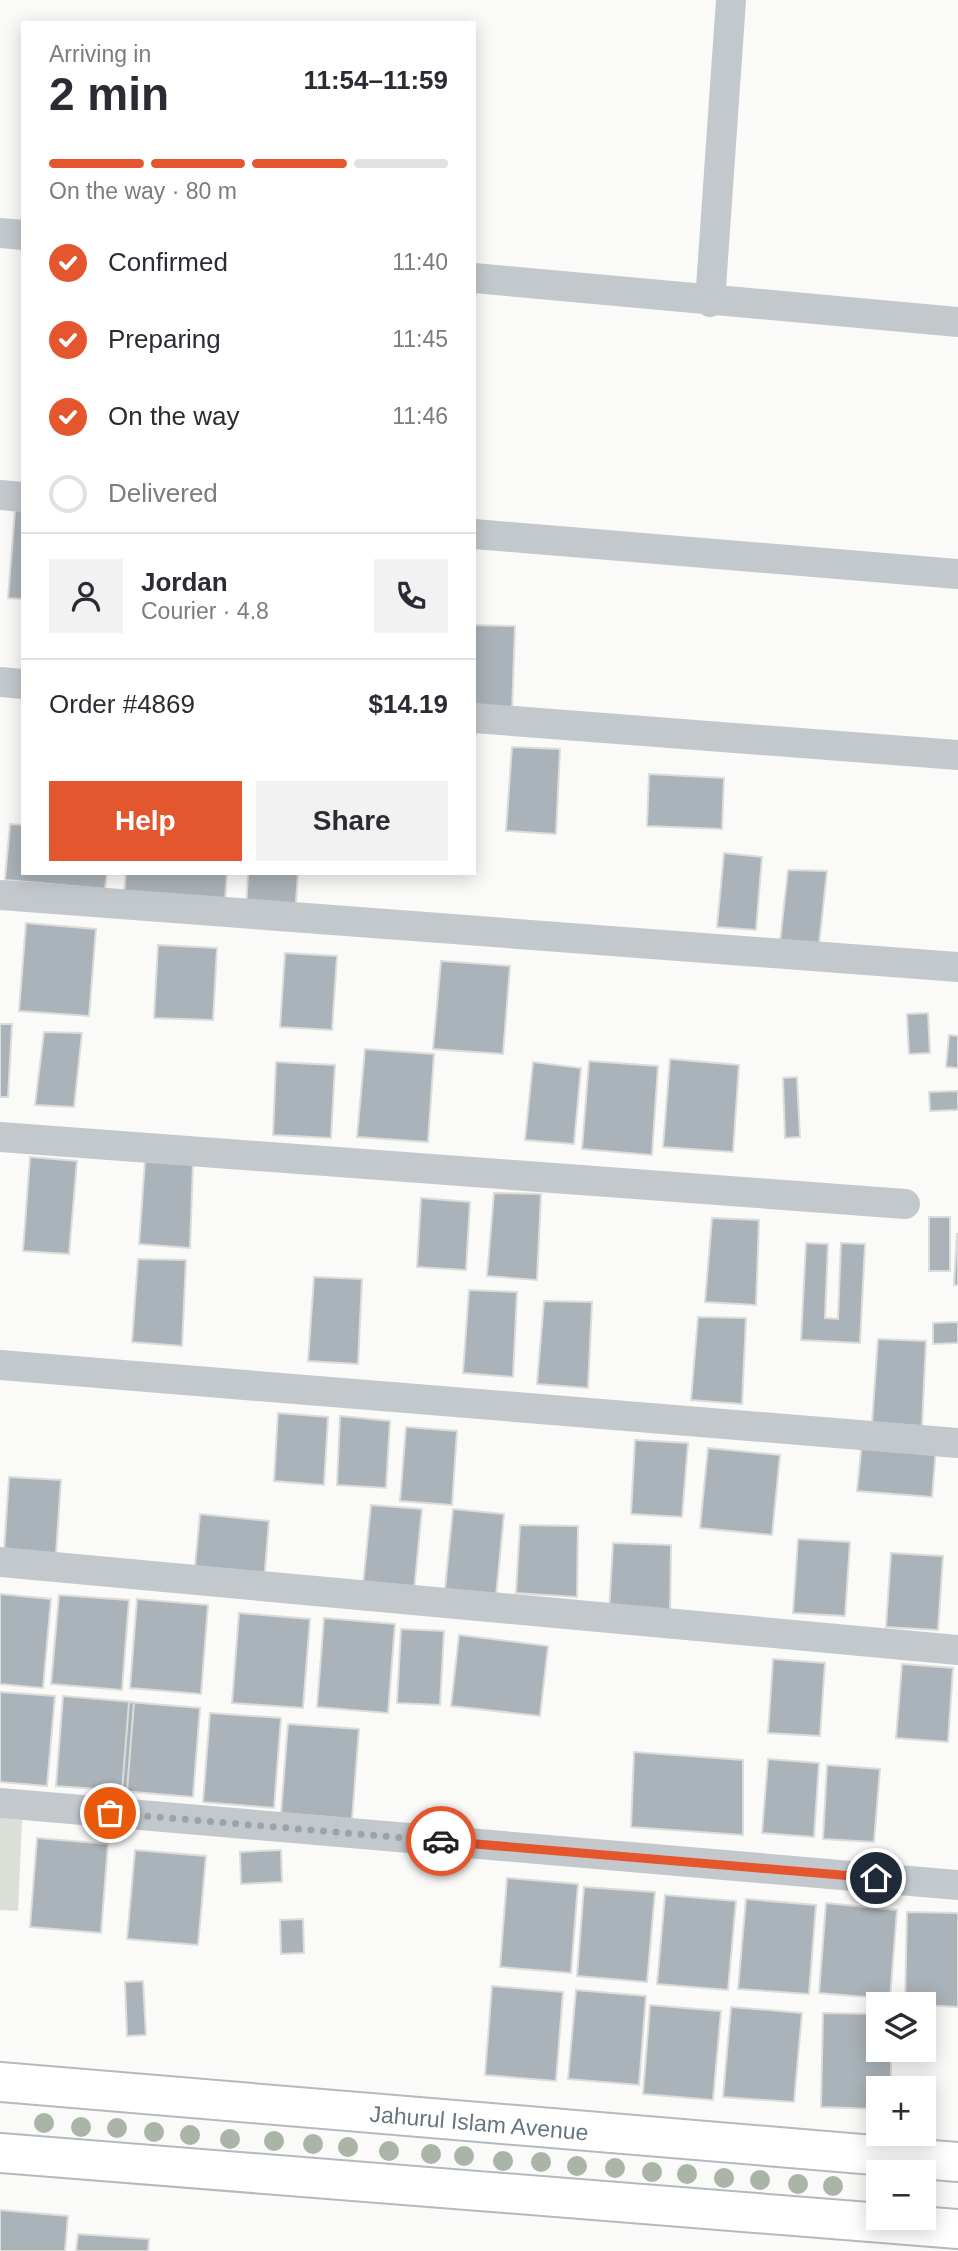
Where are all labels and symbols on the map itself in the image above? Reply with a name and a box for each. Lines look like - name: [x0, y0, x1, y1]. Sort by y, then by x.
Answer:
- pin: [80, 1783, 140, 1843]
- courier: [406, 1806, 476, 1876]
- pin: [846, 1848, 906, 1908]
- street label: Jahurul Islam Avenue: [369, 2100, 589, 2146]

